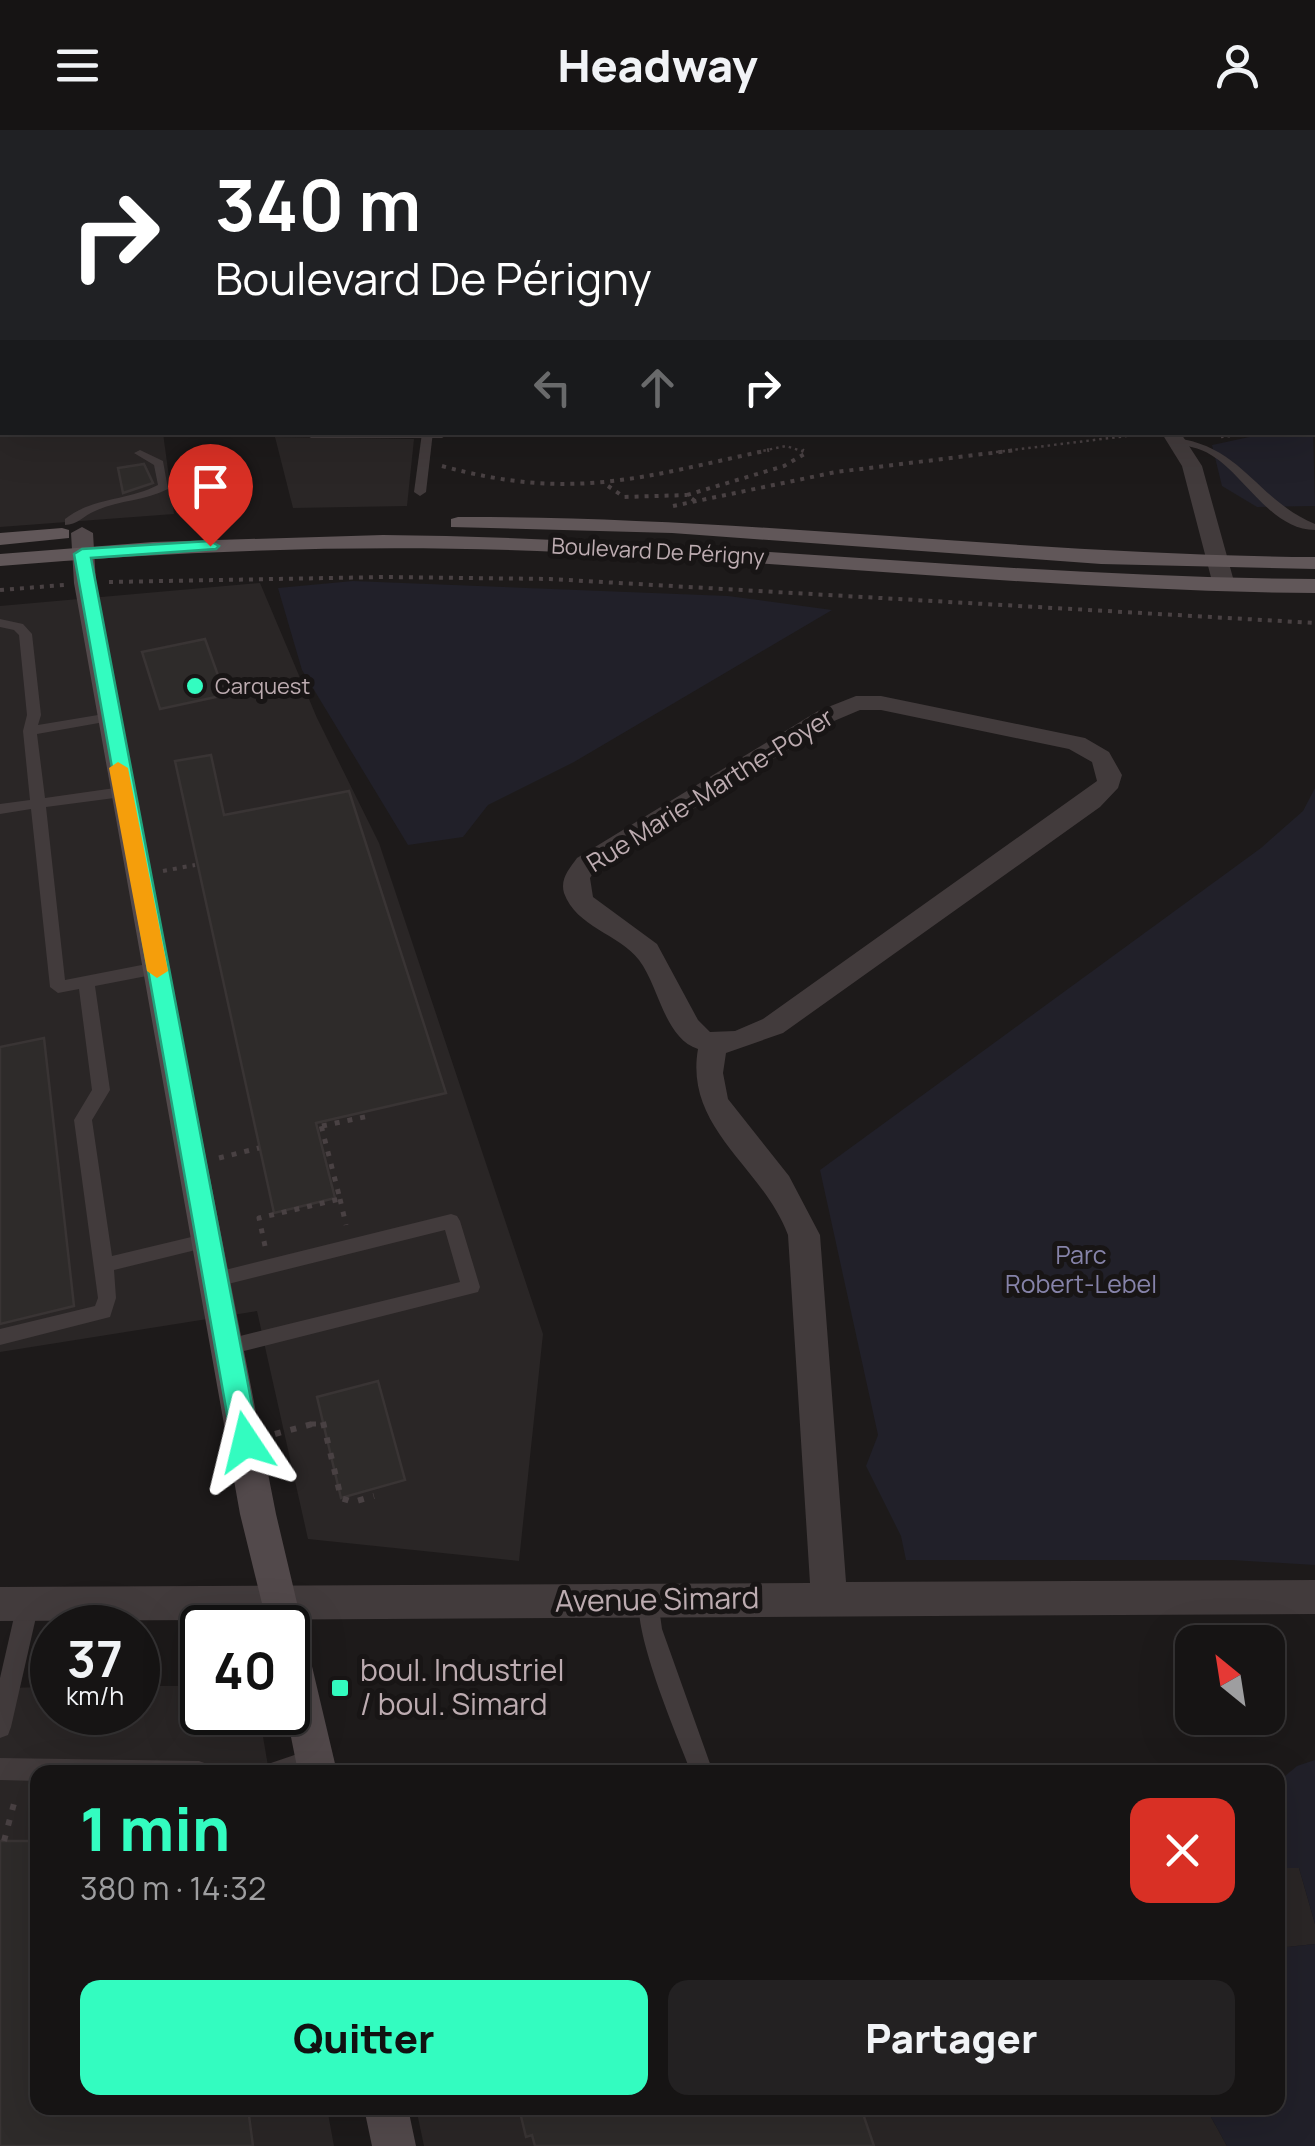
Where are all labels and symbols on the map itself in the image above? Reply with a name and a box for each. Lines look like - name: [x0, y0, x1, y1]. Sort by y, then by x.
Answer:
- pin: [168, 444, 253, 547]
- street label: Boulevard De Périgny: [551, 530, 766, 572]
- place label: Carquest: [215, 671, 310, 701]
- marker: Carquest: [184, 675, 206, 697]
- street label: Rue Marie-Marthe-Poyer: [580, 699, 840, 880]
- park label: Parc Robert-Lebel: [1005, 1237, 1157, 1301]
- position arrow: [194, 1390, 298, 1494]
- street label: Avenue Simard: [554, 1576, 760, 1621]
- speed limit sign: 40: [180, 1605, 310, 1735]
- north arrow: [1175, 1625, 1285, 1735]
- place label: boul. Industriel / boul. Simard: [360, 1649, 564, 1724]
- marker: boul. Industriel / boul. Simard: [329, 1677, 351, 1699]

